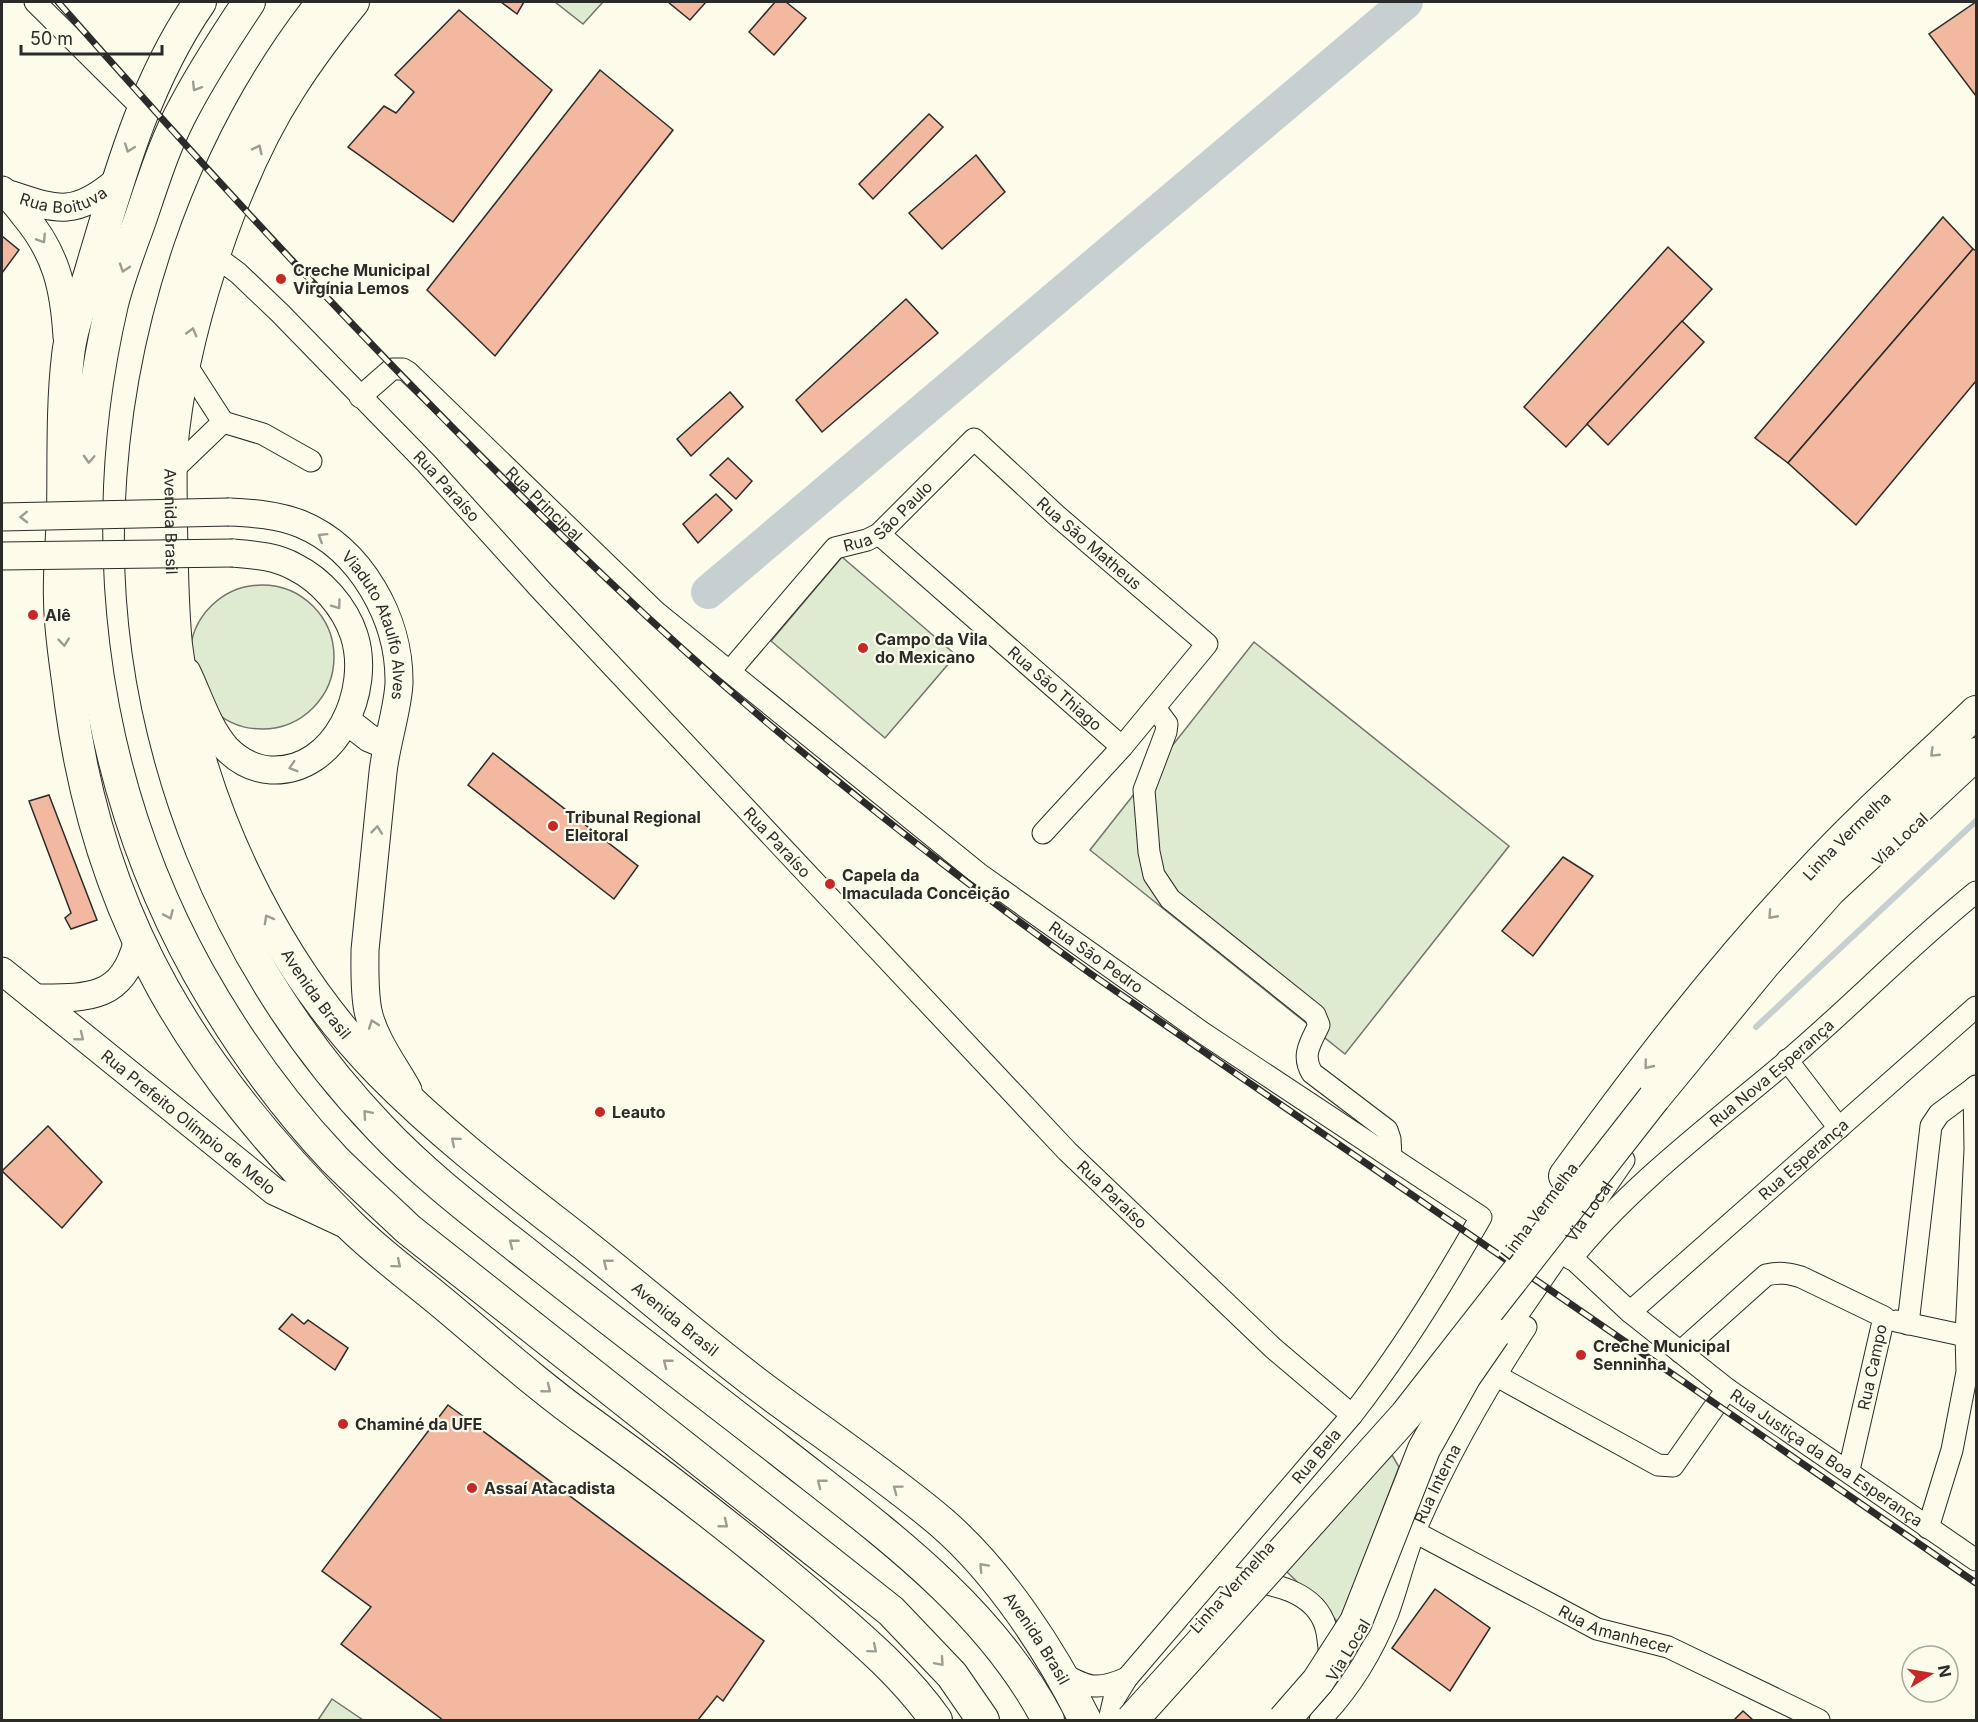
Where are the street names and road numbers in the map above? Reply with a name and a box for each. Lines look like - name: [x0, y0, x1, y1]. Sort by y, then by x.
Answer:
- street label: Rua Boituva: [17, 182, 111, 217]
- street label: Rua Paraíso: [409, 446, 484, 526]
- street label: Rua Principal: [502, 462, 587, 545]
- street label: Avenida Brasil: [161, 468, 182, 575]
- street label: Rua São Paulo: [841, 477, 936, 556]
- street label: Rua São Matheus: [1033, 493, 1146, 594]
- street label: Viaduto Ataulfo Alves: [338, 546, 409, 701]
- street label: Rua São Thiago: [1004, 642, 1106, 735]
- street label: Linha Vermelha: [1798, 787, 1895, 884]
- street label: Rua Paraíso: [740, 803, 815, 882]
- street label: Via Local: [1868, 808, 1932, 870]
- street label: Rua São Pedro: [1045, 917, 1147, 997]
- street label: Avenida Brasil: [277, 945, 356, 1043]
- street label: Rua Nova Esperança: [1705, 1015, 1838, 1131]
- street label: Rua Prefeito Olímpio de Melo: [97, 1045, 280, 1199]
- street label: Rua Esperança: [1754, 1114, 1852, 1204]
- street label: Rua Paraíso: [1073, 1156, 1152, 1232]
- street label: Linha Vermelha: [1496, 1158, 1582, 1264]
- street label: Via Local: [1561, 1177, 1617, 1245]
- street label: Avenida Brasil: [628, 1277, 723, 1360]
- street label: Rua Campo: [1853, 1322, 1891, 1412]
- street label: Rua Justiça da Boa Esperança: [1727, 1384, 1927, 1531]
- street label: Rua Bela: [1287, 1424, 1345, 1488]
- street label: Rua Interna: [1409, 1441, 1465, 1527]
- street label: Linha Vermelha: [1185, 1537, 1279, 1637]
- street label: Avenida Brasil: [1000, 1588, 1074, 1688]
- street label: Rua Amanhecer: [1555, 1600, 1676, 1658]
- street label: Via Local: [1322, 1615, 1374, 1685]

